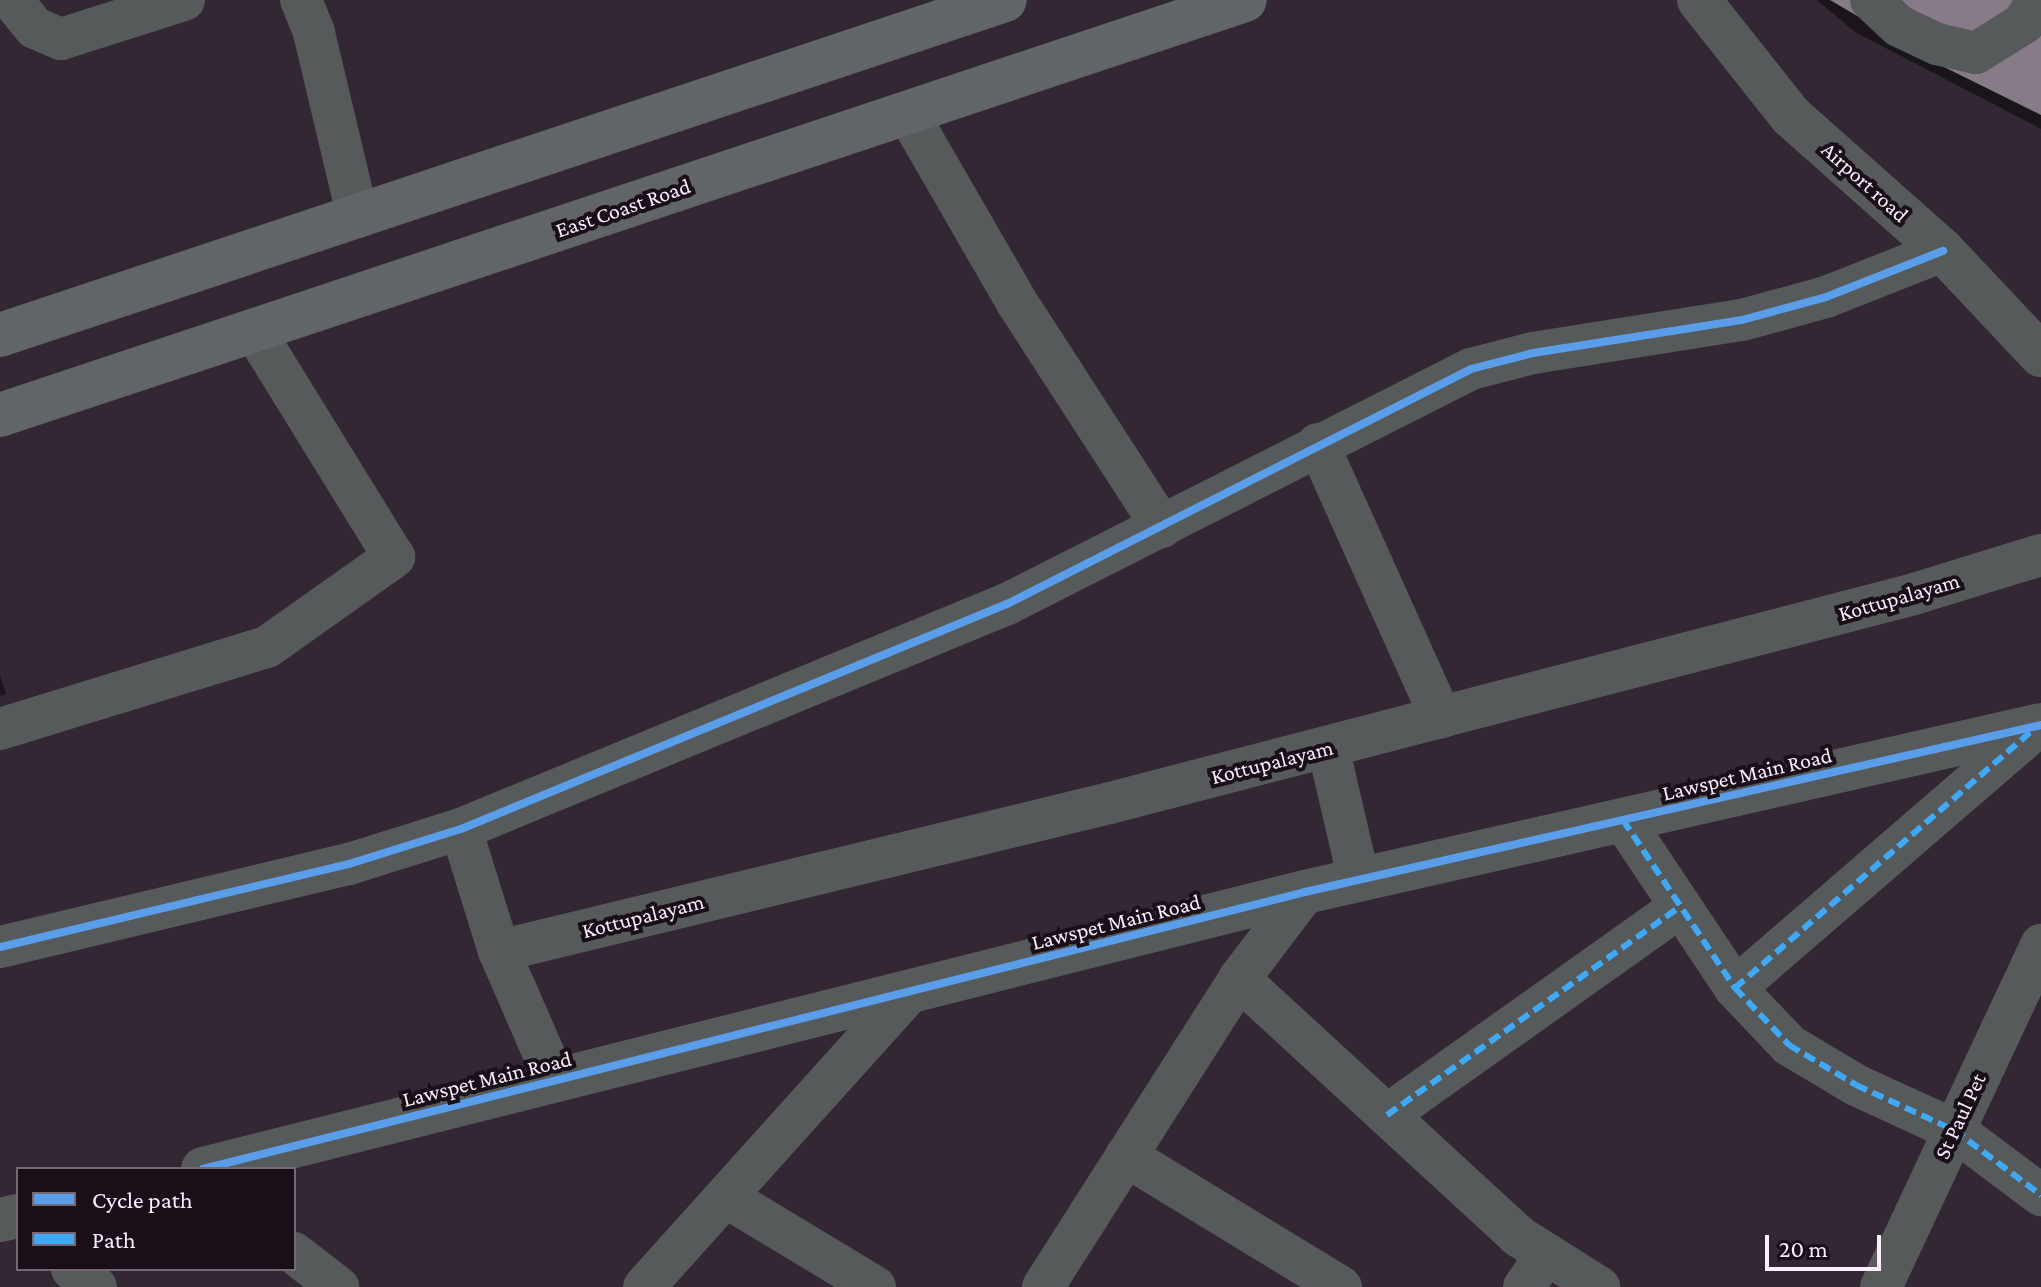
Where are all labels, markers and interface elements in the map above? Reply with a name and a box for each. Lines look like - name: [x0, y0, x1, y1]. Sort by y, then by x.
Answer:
- street label: Airport road: [1816, 136, 1914, 228]
- street label: East Coast Road: [552, 173, 694, 243]
- street label: Kottupalayam: [1835, 567, 1963, 627]
- street label: Kottupalayam: [1208, 734, 1336, 790]
- street label: Lawspet Main Road: [1660, 742, 1834, 806]
- street label: Kottupalayam: [579, 888, 707, 944]
- street label: Lawspet Main Road: [1029, 888, 1203, 956]
- street label: Lawspet Main Road: [400, 1045, 574, 1113]
- street label: St Paul Pet: [1929, 1069, 1991, 1163]
- legend: [16, 1167, 296, 1271]
- text: Cycle path: [92, 1186, 193, 1213]
- scale bar: [1769, 1219, 1885, 1269]
- text: Path: [92, 1226, 136, 1253]
- text: 20 m: [1779, 1235, 1828, 1262]

